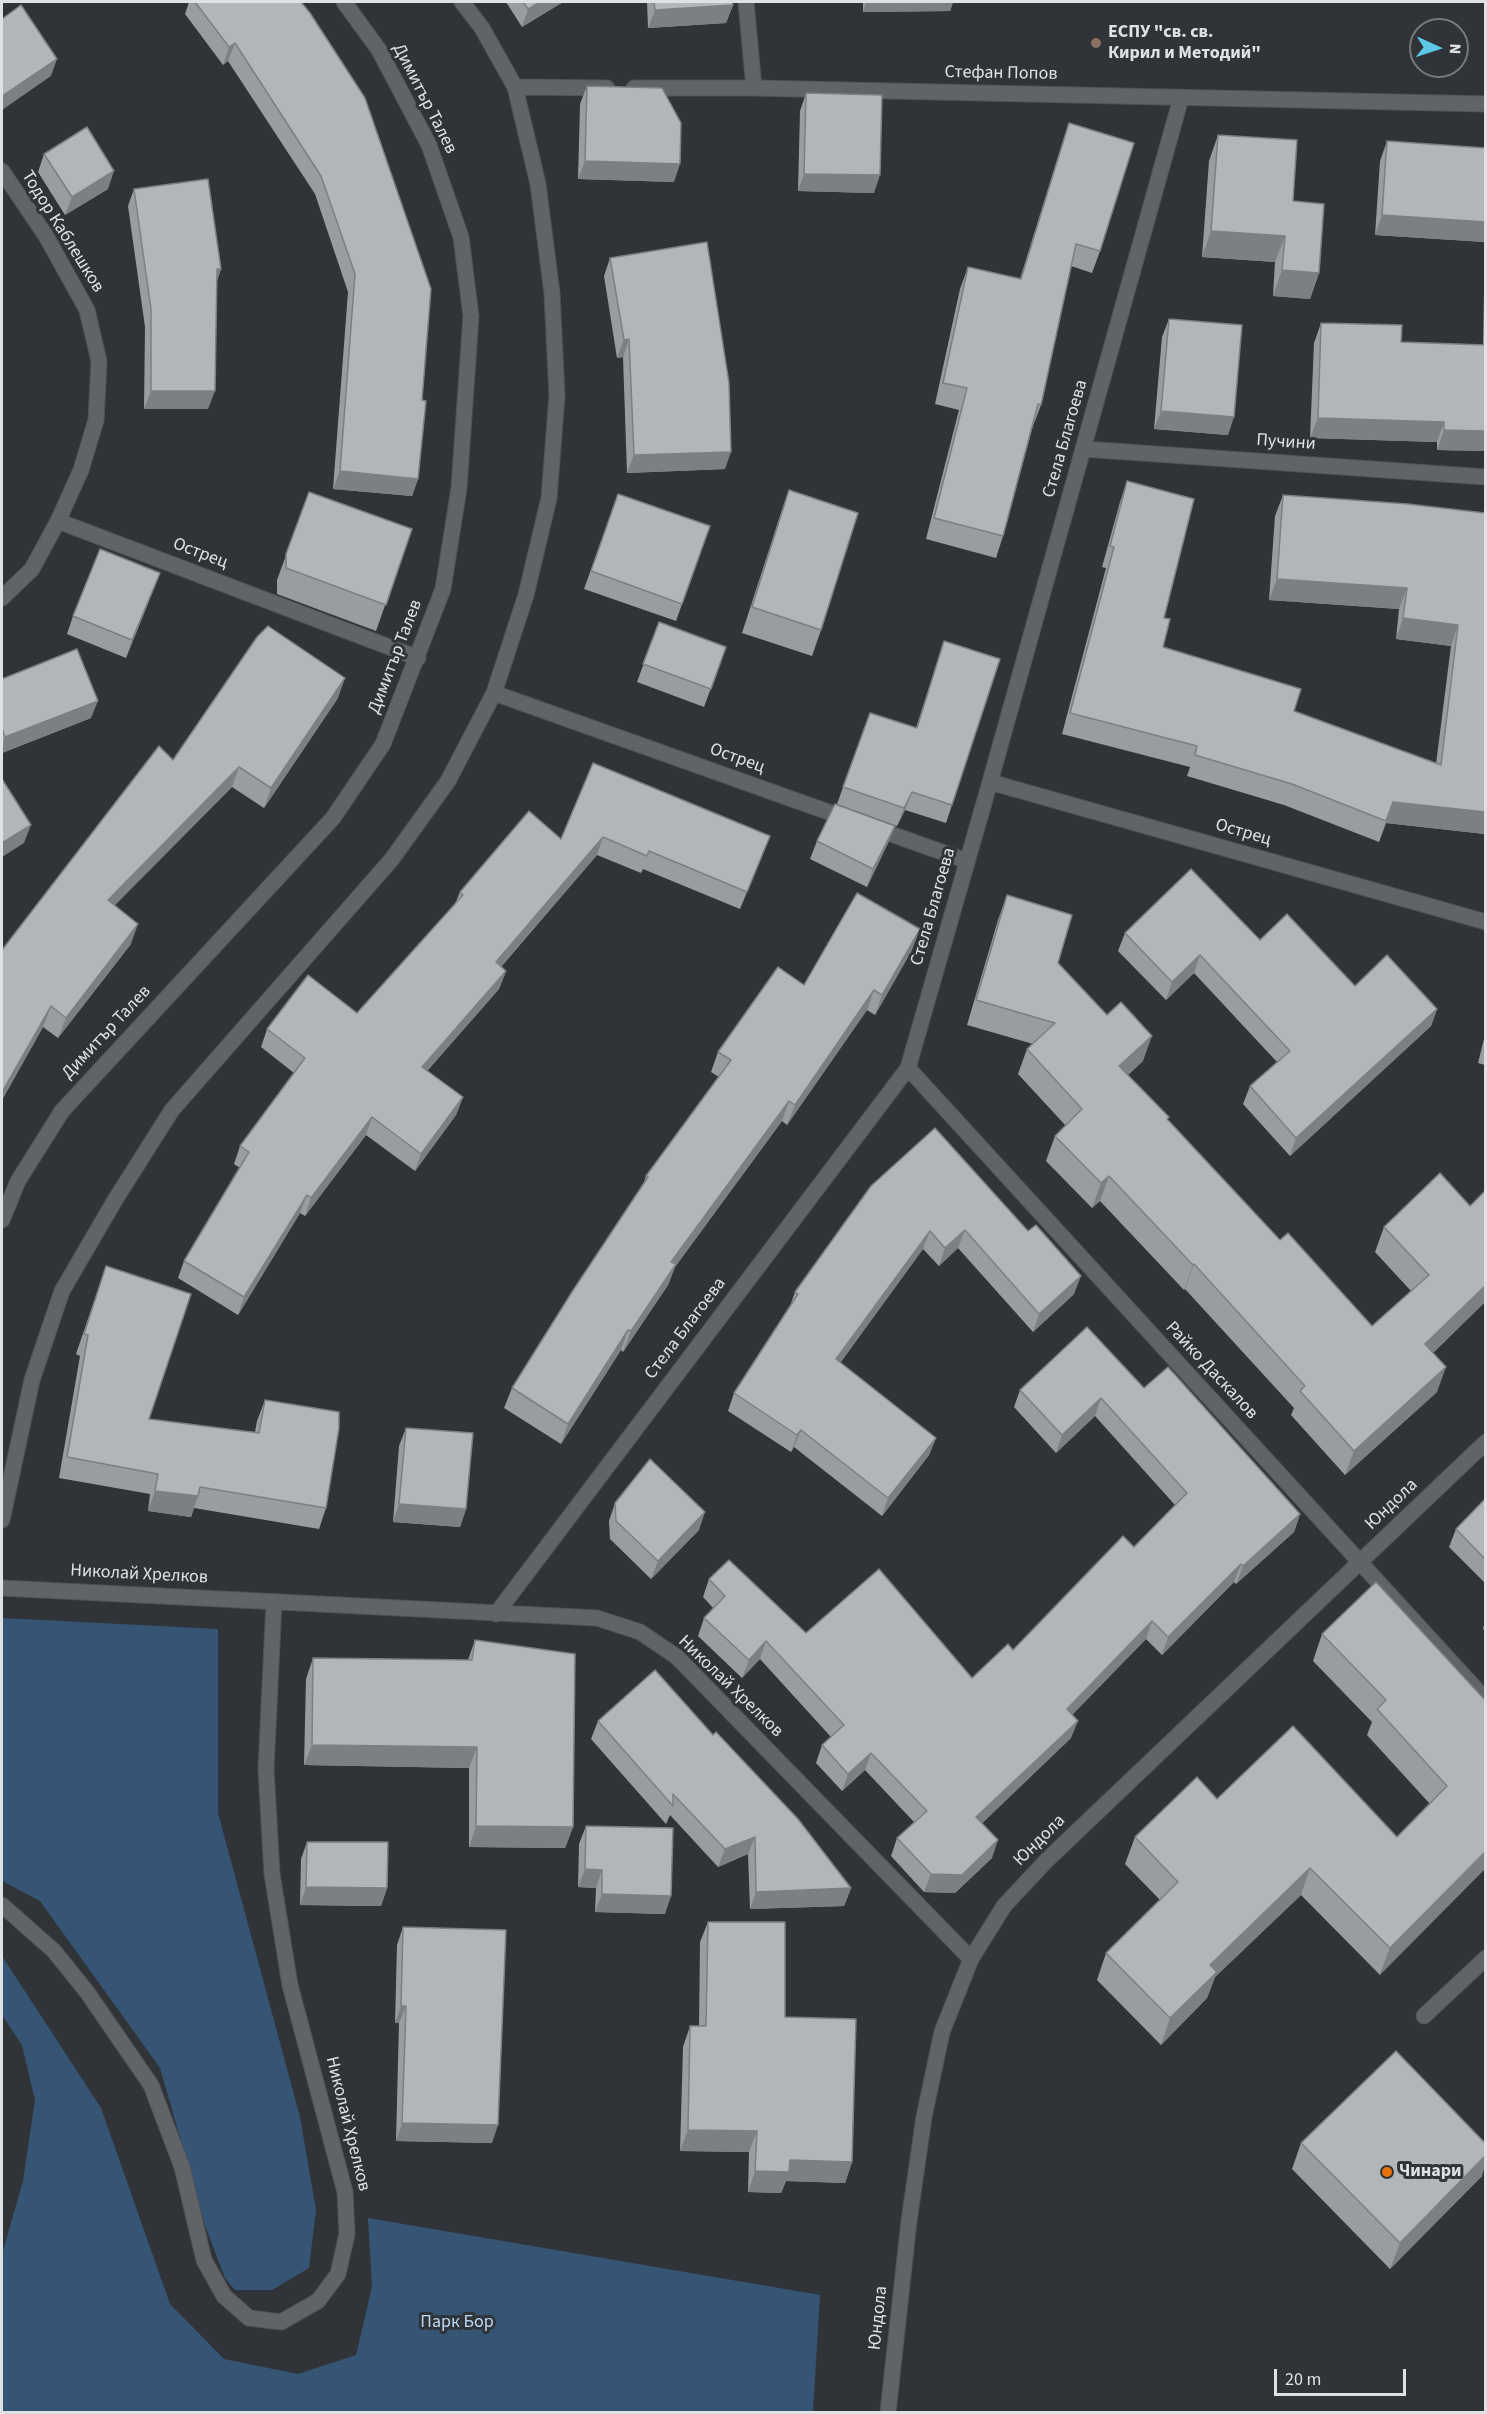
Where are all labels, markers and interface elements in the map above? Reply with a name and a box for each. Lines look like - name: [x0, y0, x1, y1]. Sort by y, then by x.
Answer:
- north arrow: [1409, 18, 1469, 78]
- place label: ЕСПУ "св. св. Кирил и Методий": [1108, 22, 1261, 64]
- marker: ЕСПУ "св. св. Кирил и Методий": [1089, 36, 1103, 50]
- street label: Димитър Талев: [387, 40, 461, 158]
- text: N: [1444, 43, 1466, 55]
- street label: Стефан Попов: [944, 62, 1058, 86]
- street label: Тодор Каблешков: [16, 167, 108, 297]
- street label: Стела Благоева: [1039, 378, 1093, 500]
- street label: Пучини: [1255, 430, 1317, 456]
- street label: Острец: [169, 534, 231, 574]
- street label: Димитър Талев: [364, 597, 428, 717]
- street label: Острец: [706, 739, 768, 779]
- street label: Острец: [1213, 815, 1273, 851]
- street label: Стела Благоева: [907, 846, 961, 968]
- street label: Димитър Талев: [58, 982, 156, 1084]
- street label: Стела Благоева: [641, 1274, 731, 1384]
- street label: Райко Даскалов: [1160, 1318, 1262, 1424]
- street label: Юндола: [1361, 1475, 1423, 1535]
- street label: Николай Хрелков: [70, 1561, 208, 1589]
- street label: Николай Хрелков: [673, 1631, 787, 1743]
- street label: Юндола: [1010, 1811, 1070, 1871]
- street label: Николай Хрелков: [320, 2055, 374, 2193]
- place label: Чинари: [1399, 2161, 1462, 2183]
- marker: Чинари: [1380, 2165, 1394, 2179]
- street label: Юндола: [865, 2285, 893, 2351]
- park label: Парк Бор: [420, 2312, 494, 2334]
- scale bar: [1277, 2357, 1409, 2395]
- text: 20 m: [1285, 2367, 1321, 2392]

